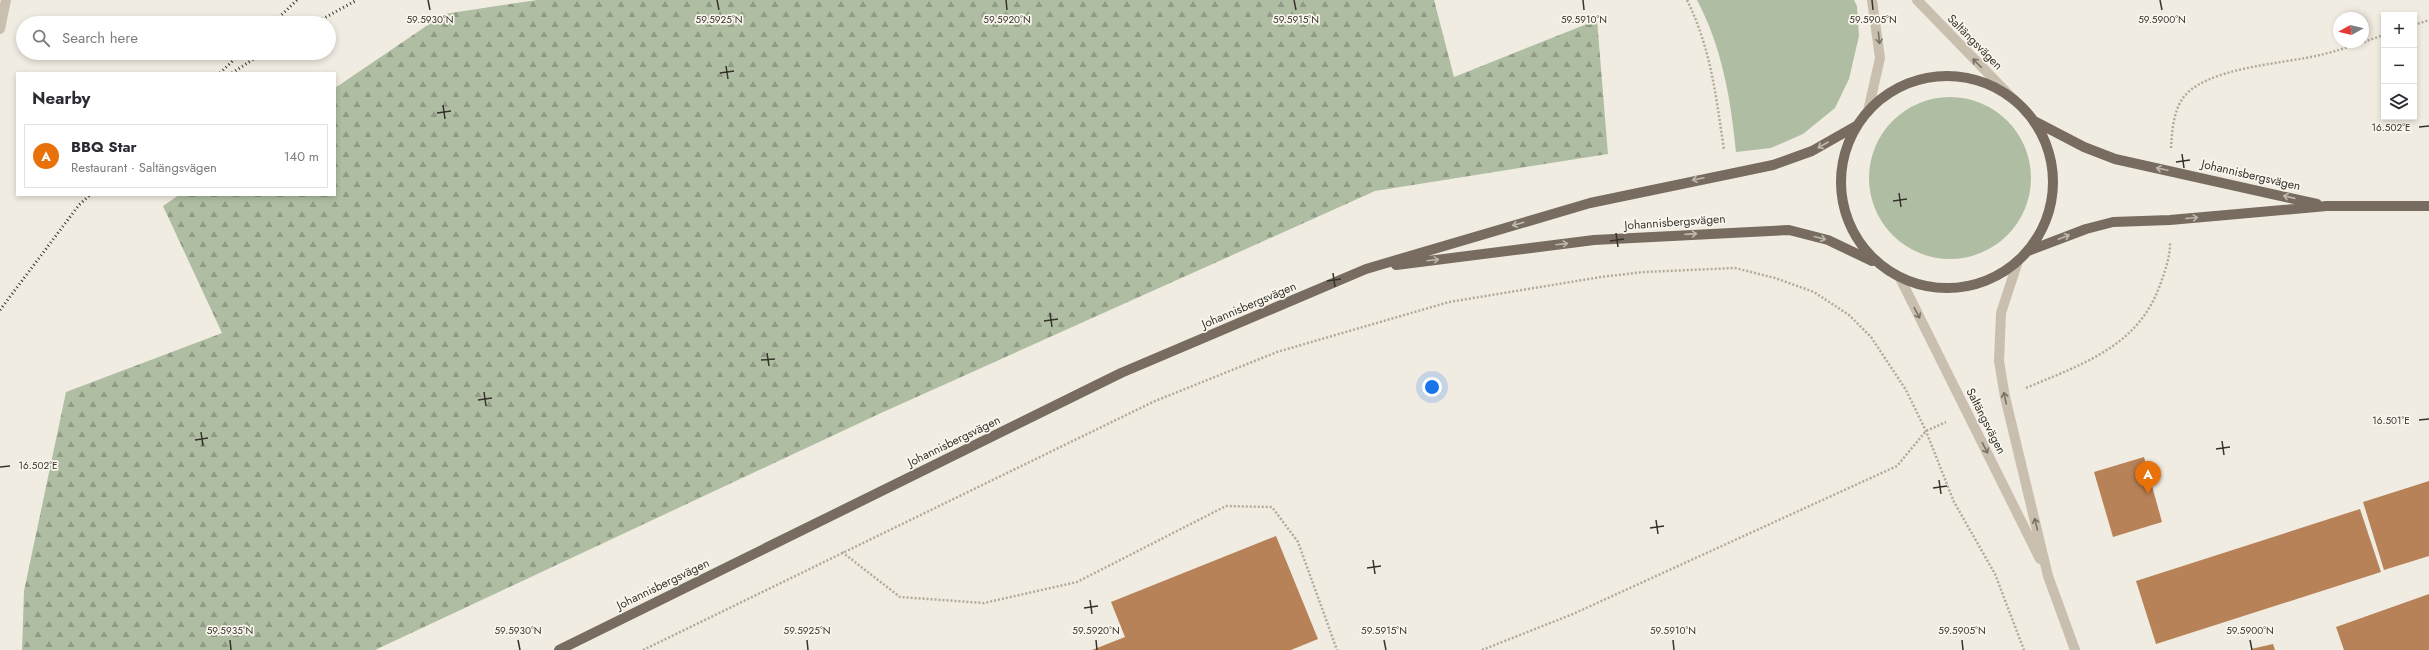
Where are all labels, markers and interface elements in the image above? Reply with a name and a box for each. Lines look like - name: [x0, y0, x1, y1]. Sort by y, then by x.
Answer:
- street label: Saltängsvägen: [1943, 10, 2007, 74]
- text: 59.5930°N: [406, 12, 454, 27]
- text: 59.5925°N: [696, 12, 742, 27]
- text: 59.5920°N: [983, 12, 1031, 27]
- text: 59.5915°N: [1273, 12, 1319, 27]
- text: 59.5910°N: [1561, 12, 1607, 27]
- text: 59.5905°N: [1849, 12, 1897, 27]
- text: 59.5900°N: [2138, 12, 2186, 27]
- north arrow: [2333, 12, 2369, 48]
- map controls: [2381, 12, 2417, 120]
- button: +: [2381, 12, 2417, 48]
- search box: [16, 16, 336, 60]
- icon: search: [30, 27, 52, 49]
- text: Search here: [62, 27, 138, 49]
- one-way arrow: [1875, 32, 1882, 45]
- button: −: [2381, 48, 2417, 84]
- one-way arrow: [1972, 58, 1982, 68]
- button: layers: [2381, 84, 2417, 120]
- text: Nearby: [32, 86, 90, 110]
- text: 16.502°E: [2372, 120, 2410, 135]
- text: BBQ Star: [71, 136, 137, 158]
- one-way arrow: [1817, 142, 1829, 150]
- text: A: [41, 147, 51, 166]
- text: 140 m: [284, 147, 319, 166]
- street label: Johannisbergsvägen: [2198, 154, 2302, 195]
- text: Restaurant · Saltängsvägen: [71, 158, 217, 177]
- one-way arrow: [2156, 165, 2169, 173]
- one-way arrow: [1692, 176, 1705, 184]
- one-way arrow: [2283, 193, 2296, 201]
- street label: Johannisbergsvägen: [1622, 209, 1726, 235]
- one-way arrow: [2185, 214, 2198, 221]
- one-way arrow: [1511, 221, 1524, 228]
- one-way arrow: [1684, 231, 1697, 238]
- one-way arrow: [2058, 233, 2070, 241]
- one-way arrow: [1813, 235, 1826, 242]
- one-way arrow: [1555, 241, 1568, 248]
- one-way arrow: [1426, 257, 1439, 264]
- street label: Johannisbergsvägen: [1197, 277, 1299, 334]
- one-way arrow: [1914, 307, 1921, 319]
- your location: [1422, 377, 1442, 397]
- street label: Saltängsvägen: [1962, 385, 2010, 457]
- one-way arrow: [2001, 392, 2009, 405]
- street label: Johannisbergsvägen: [903, 411, 1003, 472]
- text: 16.501°E: [2372, 413, 2410, 428]
- one-way arrow: [1982, 442, 1989, 454]
- text: 16.502°E: [19, 458, 57, 473]
- pin: A: [2135, 461, 2161, 494]
- one-way arrow: [2032, 518, 2039, 531]
- street label: Johannisbergsvägen: [612, 554, 712, 615]
- text: 59.5935°N: [207, 623, 253, 638]
- text: 59.5930°N: [494, 623, 542, 638]
- text: 59.5925°N: [784, 623, 830, 638]
- text: 59.5920°N: [1072, 623, 1120, 638]
- text: 59.5915°N: [1361, 623, 1407, 638]
- text: 59.5910°N: [1650, 623, 1696, 638]
- text: 59.5905°N: [1938, 623, 1986, 638]
- text: 59.5900°N: [2226, 623, 2274, 638]

